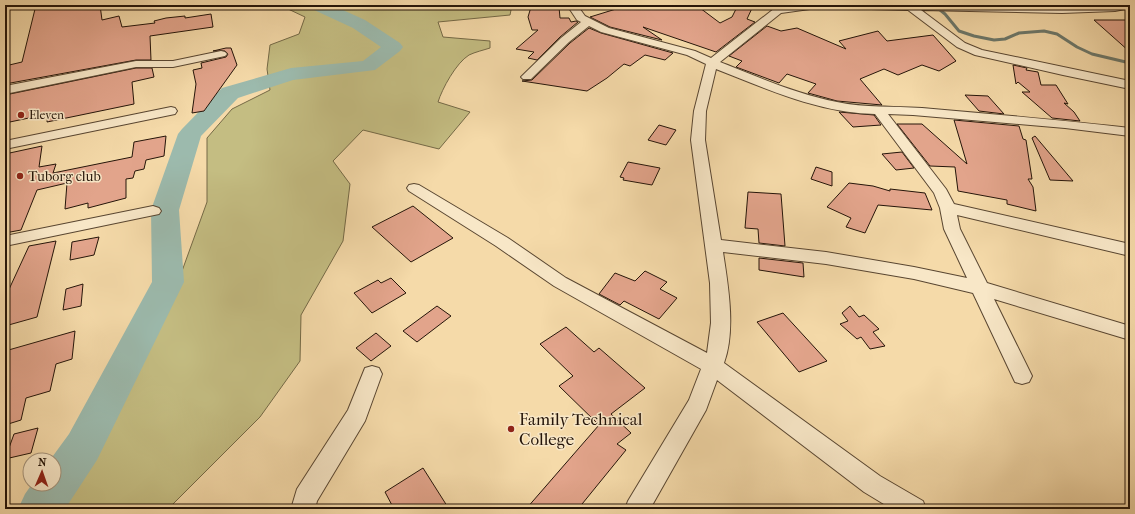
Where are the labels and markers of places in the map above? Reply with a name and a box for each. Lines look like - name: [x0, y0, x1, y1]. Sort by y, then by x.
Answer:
- place label: Eleven: [29, 108, 64, 122]
- marker: Eleven: [16, 110, 26, 120]
- place label: Tuborg club: [28, 168, 101, 185]
- marker: Tuborg club: [15, 171, 25, 181]
- place label: Family Technical College: [519, 409, 643, 449]
- marker: Family Technical College: [506, 424, 516, 434]

